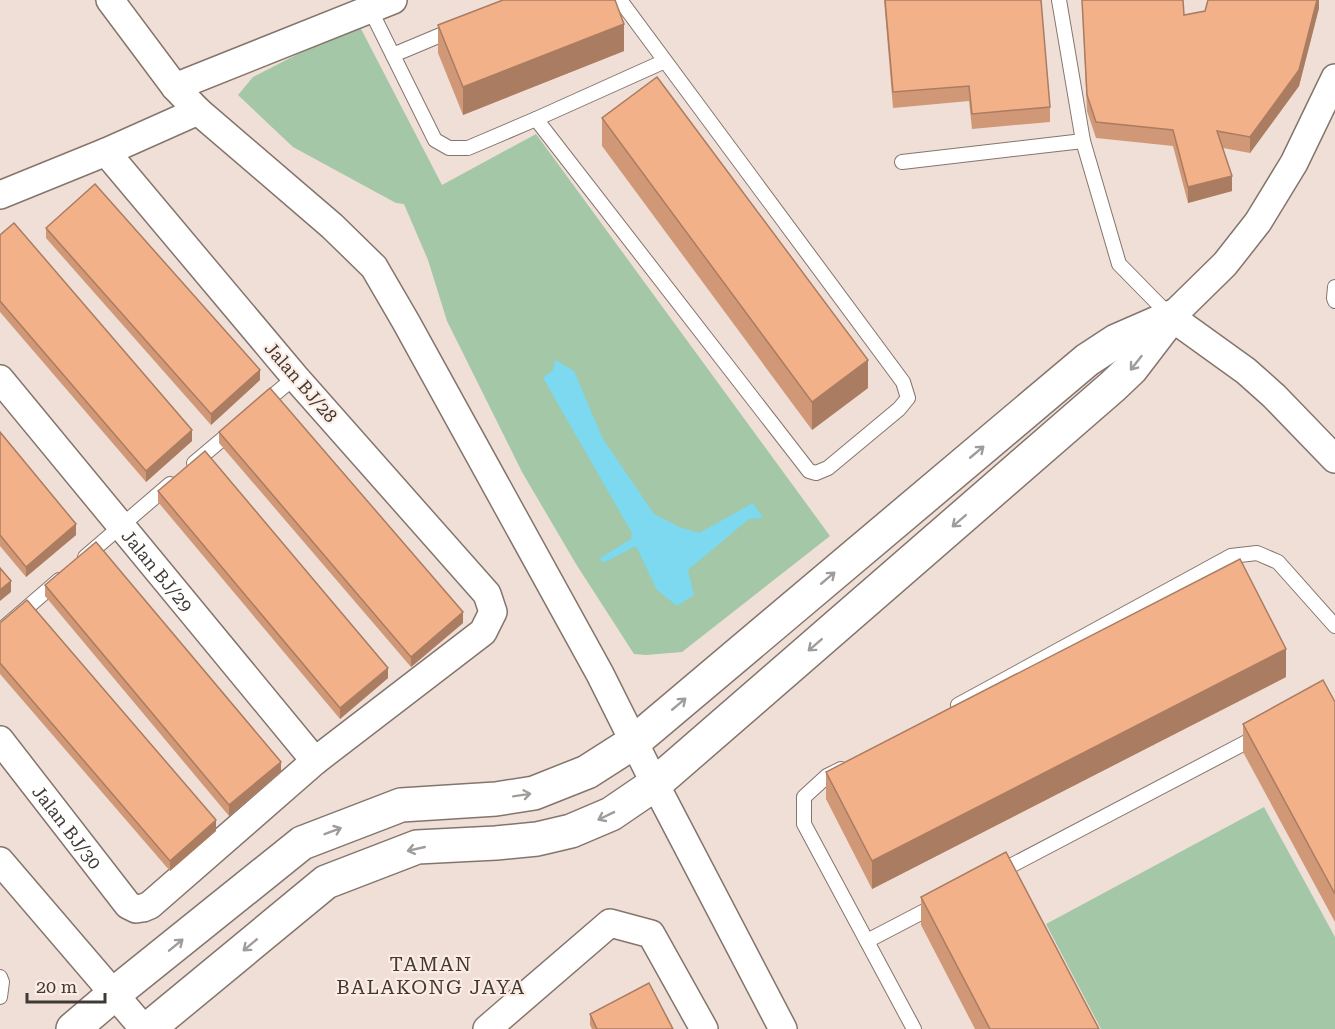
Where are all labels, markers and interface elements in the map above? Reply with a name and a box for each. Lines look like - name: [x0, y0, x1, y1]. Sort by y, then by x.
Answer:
- street label: Jalan BJ/28: [260, 337, 342, 427]
- one-way arrow: [1129, 355, 1142, 371]
- one-way arrow: [969, 446, 985, 459]
- one-way arrow: [951, 514, 967, 527]
- street label: Jalan BJ/29: [118, 525, 198, 616]
- one-way arrow: [820, 571, 835, 585]
- one-way arrow: [807, 639, 823, 652]
- one-way arrow: [671, 697, 686, 711]
- street label: Jalan BJ/30: [29, 781, 106, 873]
- one-way arrow: [512, 789, 532, 800]
- one-way arrow: [597, 810, 615, 822]
- one-way arrow: [323, 825, 342, 836]
- one-way arrow: [407, 844, 426, 856]
- one-way arrow: [168, 938, 184, 951]
- one-way arrow: [242, 939, 258, 952]
- district label: TAMAN BALAKONG JAYA: [336, 952, 526, 999]
- scale bar: [27, 966, 105, 1004]
- text: 20 m: [36, 976, 77, 997]

